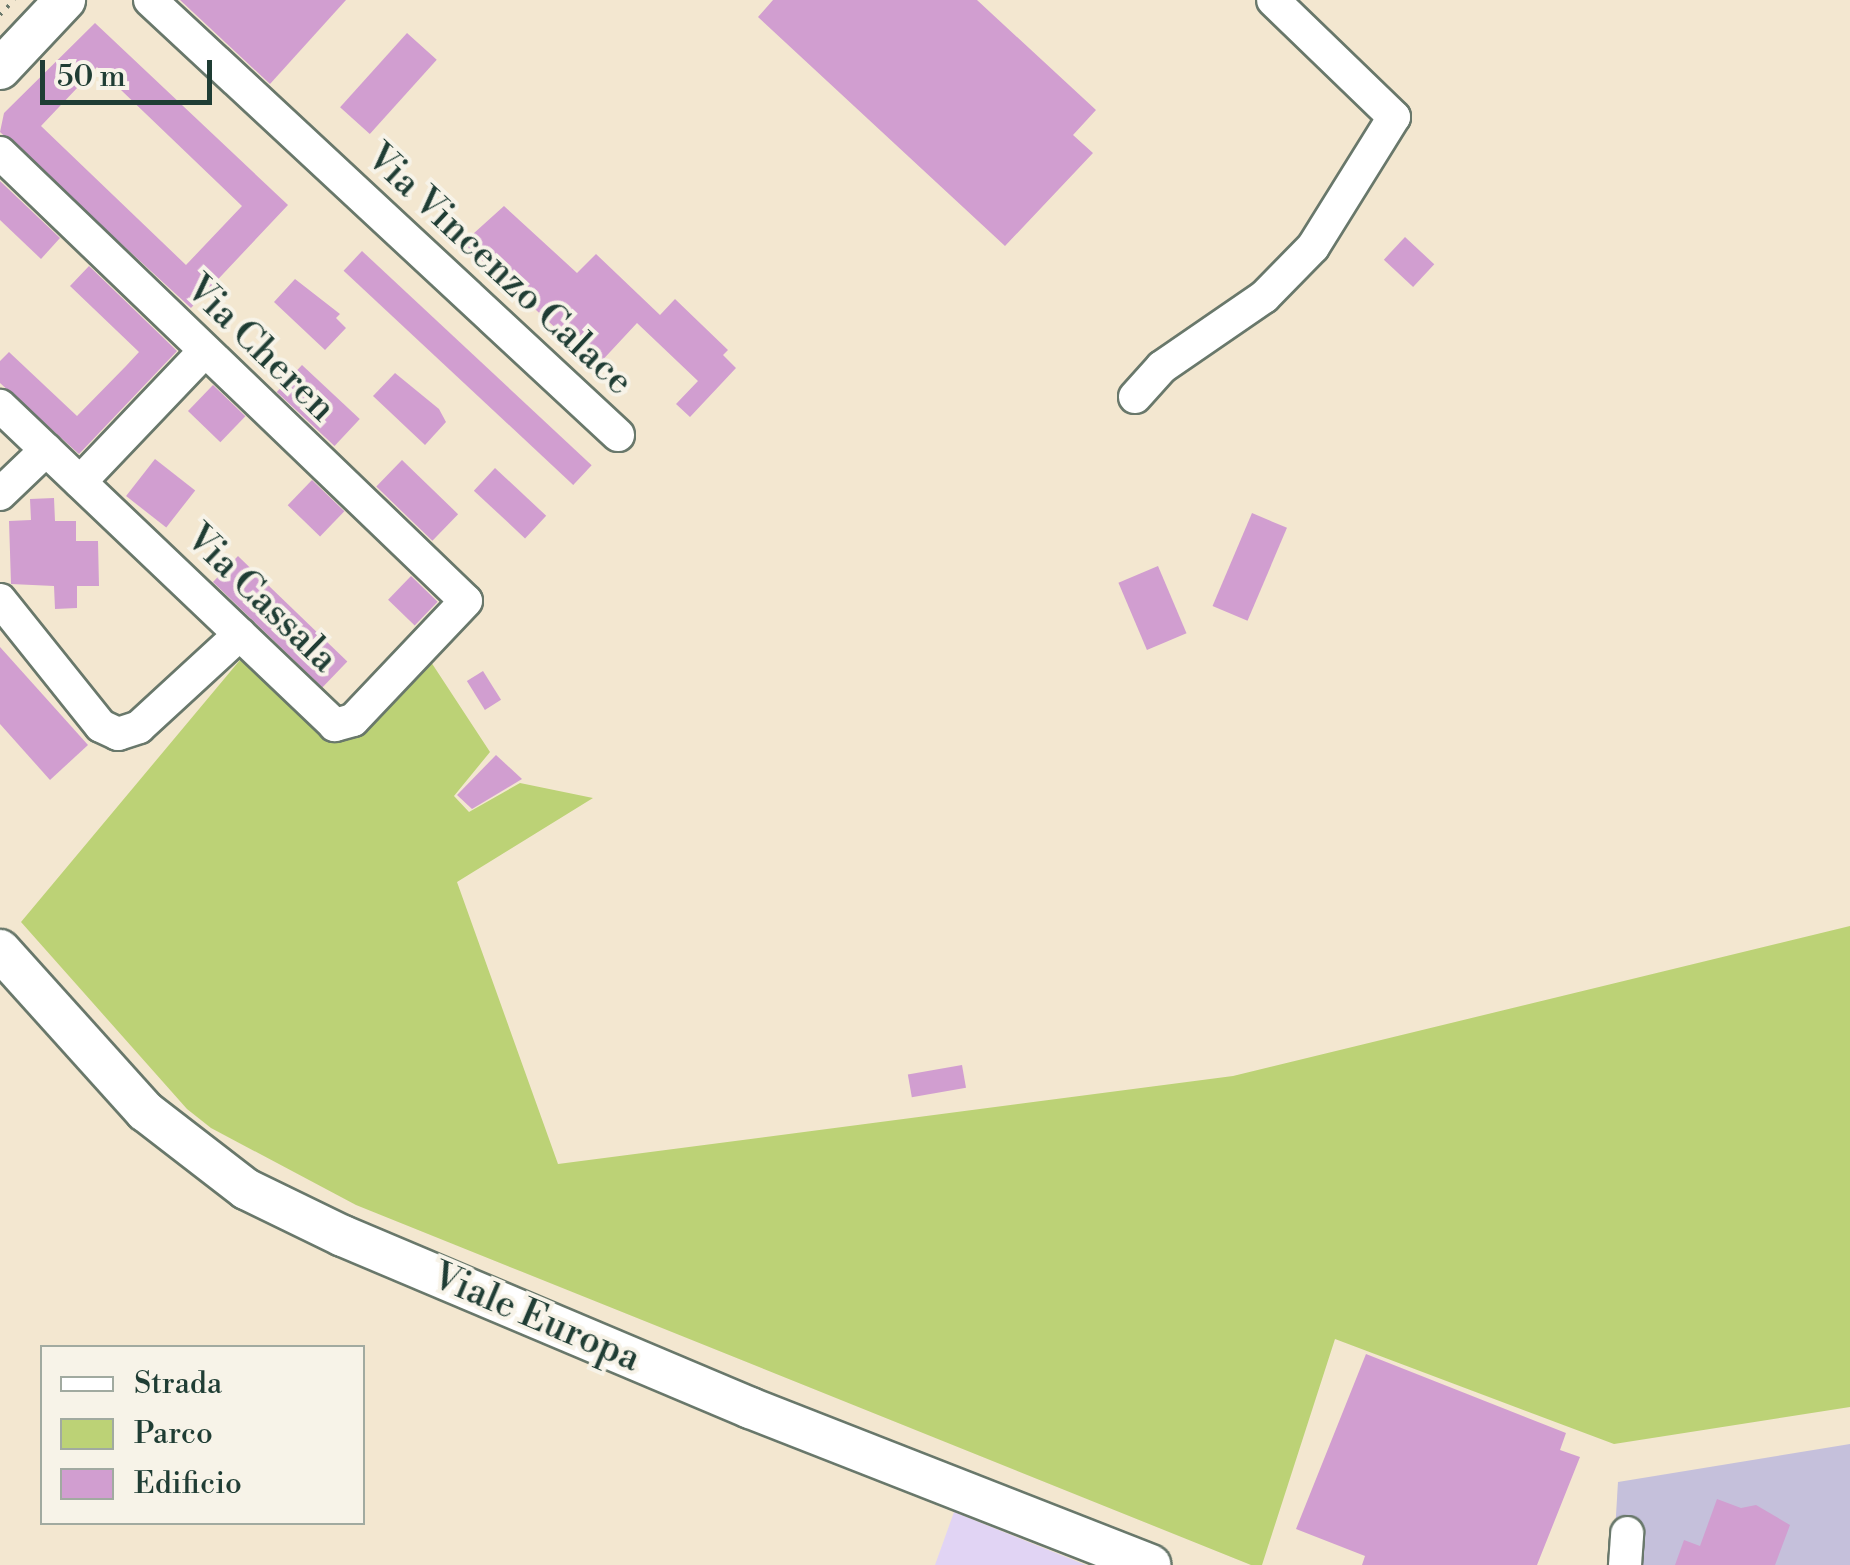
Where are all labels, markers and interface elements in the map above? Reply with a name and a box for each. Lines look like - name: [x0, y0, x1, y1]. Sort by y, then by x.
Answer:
- scale bar: [45, 40, 218, 102]
- text: 50 m: [57, 58, 126, 96]
- street label: Via Vincenzo Calace: [356, 135, 642, 405]
- street label: Via Cheren: [176, 266, 344, 432]
- street label: Via Cassala: [176, 516, 346, 682]
- street label: Viale Europa: [425, 1254, 647, 1382]
- legend: [40, 1345, 365, 1525]
- text: Strada: [134, 1365, 222, 1403]
- text: Parco: [134, 1415, 213, 1453]
- text: Edificio: [134, 1465, 242, 1503]

